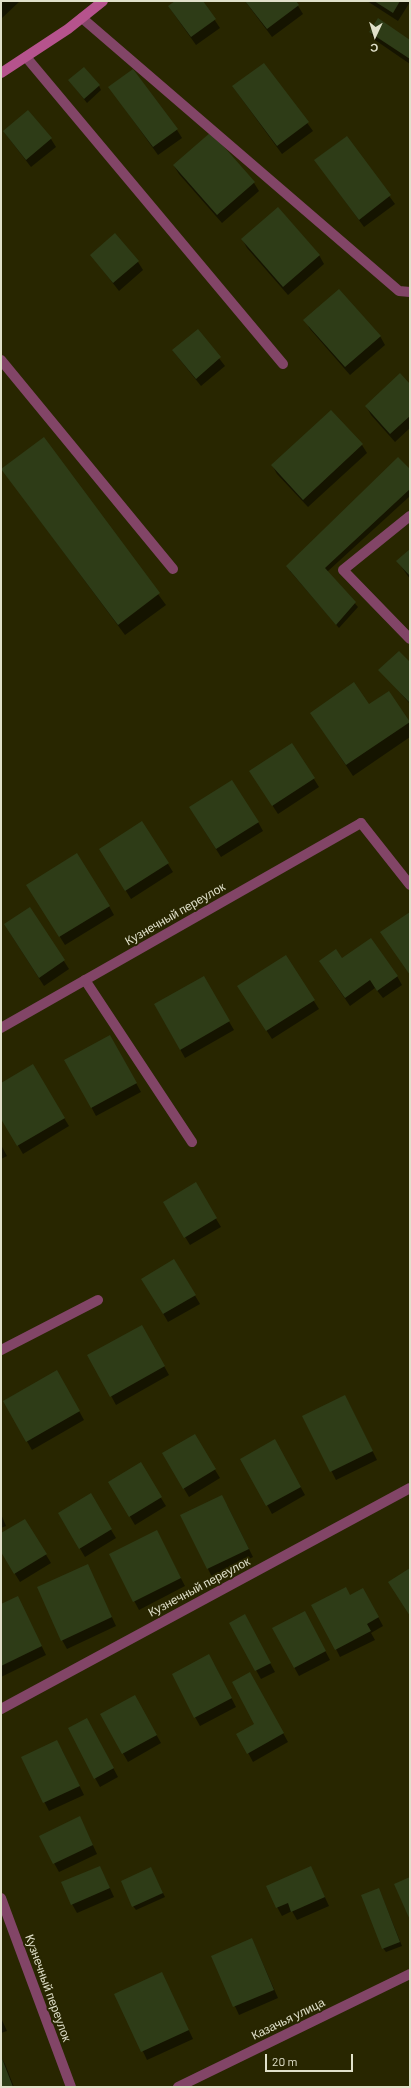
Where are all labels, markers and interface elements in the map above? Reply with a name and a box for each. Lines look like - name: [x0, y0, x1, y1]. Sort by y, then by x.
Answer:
- north arrow: [355, 16, 395, 56]
- text: С: [370, 42, 379, 55]
- street label: Кузнечный переулок: [122, 879, 228, 949]
- street label: Кузнечный переулок: [146, 1554, 252, 1620]
- street label: Кузнечный переулок: [22, 1932, 74, 2044]
- street label: Казачья улица: [249, 1995, 327, 2043]
- scale bar: [267, 2046, 355, 2072]
- text: 20 m: [272, 2054, 298, 2068]

